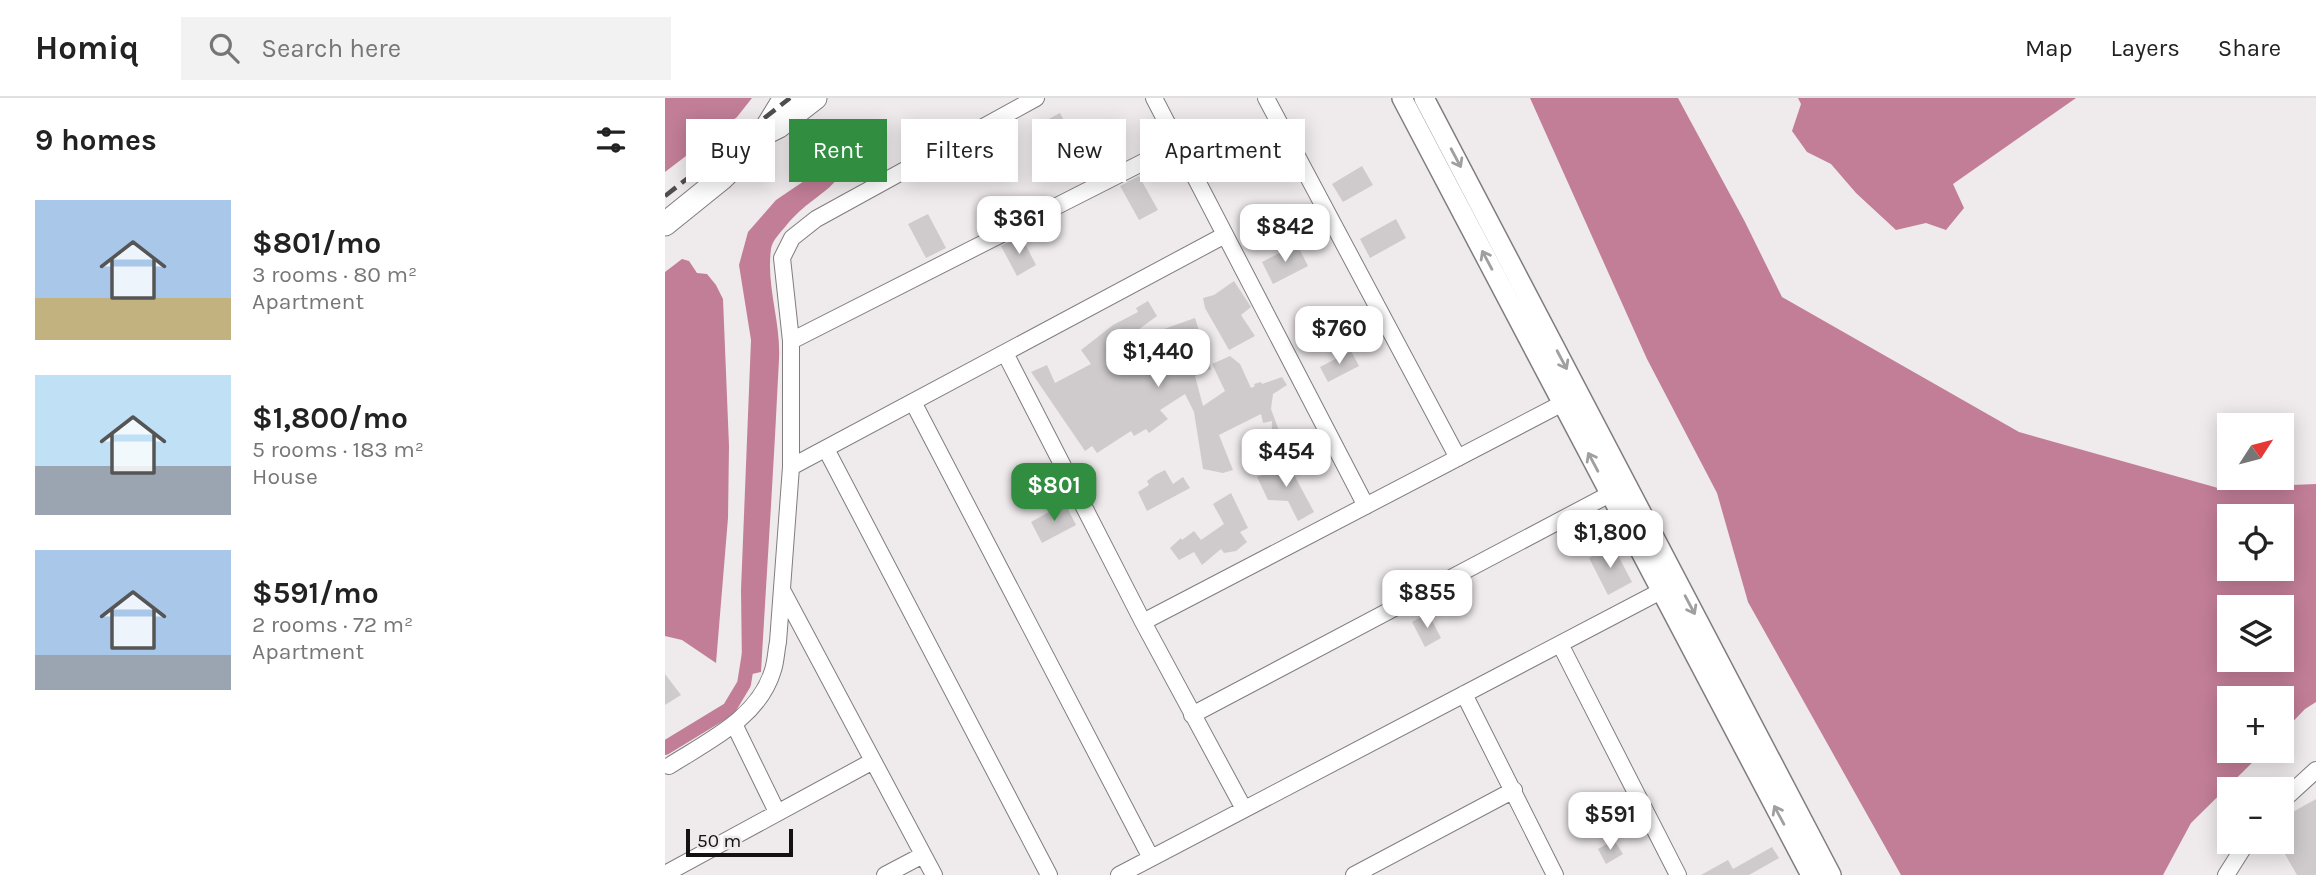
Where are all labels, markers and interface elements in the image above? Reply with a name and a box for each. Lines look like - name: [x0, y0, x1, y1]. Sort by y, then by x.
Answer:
- search box: [181, 17, 671, 80]
- text: Homiq: [35, 29, 139, 67]
- icon: search: [205, 29, 243, 67]
- text: Search here: [261, 33, 401, 64]
- text: Map: [2025, 34, 2073, 62]
- text: Layers: [2111, 34, 2180, 62]
- text: Share: [2218, 34, 2281, 62]
- chip: Buy: [686, 119, 775, 182]
- chip: Rent: [789, 119, 887, 182]
- chip: Filters: [901, 119, 1018, 182]
- chip: New: [1032, 119, 1126, 182]
- chip: Apartment: [1140, 119, 1305, 182]
- icon: filters: [592, 121, 630, 159]
- text: 9 homes: [35, 122, 157, 158]
- one-way arrow: [1449, 148, 1463, 168]
- pin: $361: [978, 197, 1060, 256]
- pin: $842: [1244, 204, 1326, 264]
- text: $361: [993, 205, 1045, 232]
- text: $842: [1256, 213, 1314, 240]
- text: $801/mo: [252, 225, 381, 261]
- icon: home: [91, 228, 175, 312]
- one-way arrow: [1480, 251, 1494, 271]
- text: 3 rooms · 80 m²: [252, 261, 417, 288]
- text: Apartment: [252, 288, 364, 315]
- pin: $760: [1298, 306, 1380, 366]
- text: $760: [1311, 315, 1367, 342]
- pin: $1,440: [1101, 330, 1215, 389]
- text: $1,440: [1122, 338, 1194, 365]
- one-way arrow: [1555, 349, 1569, 370]
- text: $1,800/mo: [252, 400, 408, 436]
- icon: home: [91, 403, 175, 487]
- north arrow: [2217, 413, 2294, 490]
- map controls: [2217, 413, 2294, 854]
- pin: $454: [1245, 430, 1327, 489]
- text: 5 rooms · 183 m²: [252, 436, 424, 463]
- text: $454: [1258, 438, 1314, 465]
- one-way arrow: [1586, 452, 1600, 472]
- text: House: [252, 463, 318, 490]
- pin: $801: [1013, 464, 1095, 523]
- text: $801: [1027, 472, 1081, 499]
- button: locate: [2217, 504, 2294, 581]
- pin: $1,800: [1553, 510, 1667, 570]
- text: $1,800: [1573, 519, 1647, 546]
- pin: $855: [1386, 570, 1468, 630]
- text: $591/mo: [252, 575, 379, 611]
- icon: home: [91, 578, 175, 662]
- text: $855: [1398, 579, 1456, 606]
- one-way arrow: [1683, 594, 1697, 615]
- button: layers: [2217, 595, 2294, 672]
- text: 2 rooms · 72 m²: [252, 611, 413, 638]
- text: Apartment: [252, 638, 364, 665]
- button: +: [2217, 686, 2294, 763]
- button: −: [2217, 777, 2294, 854]
- pin: $591: [1569, 792, 1651, 852]
- text: $591: [1584, 801, 1636, 828]
- one-way arrow: [1772, 805, 1786, 825]
- scale bar: [686, 826, 793, 858]
- text: 50 m: [697, 830, 741, 852]

